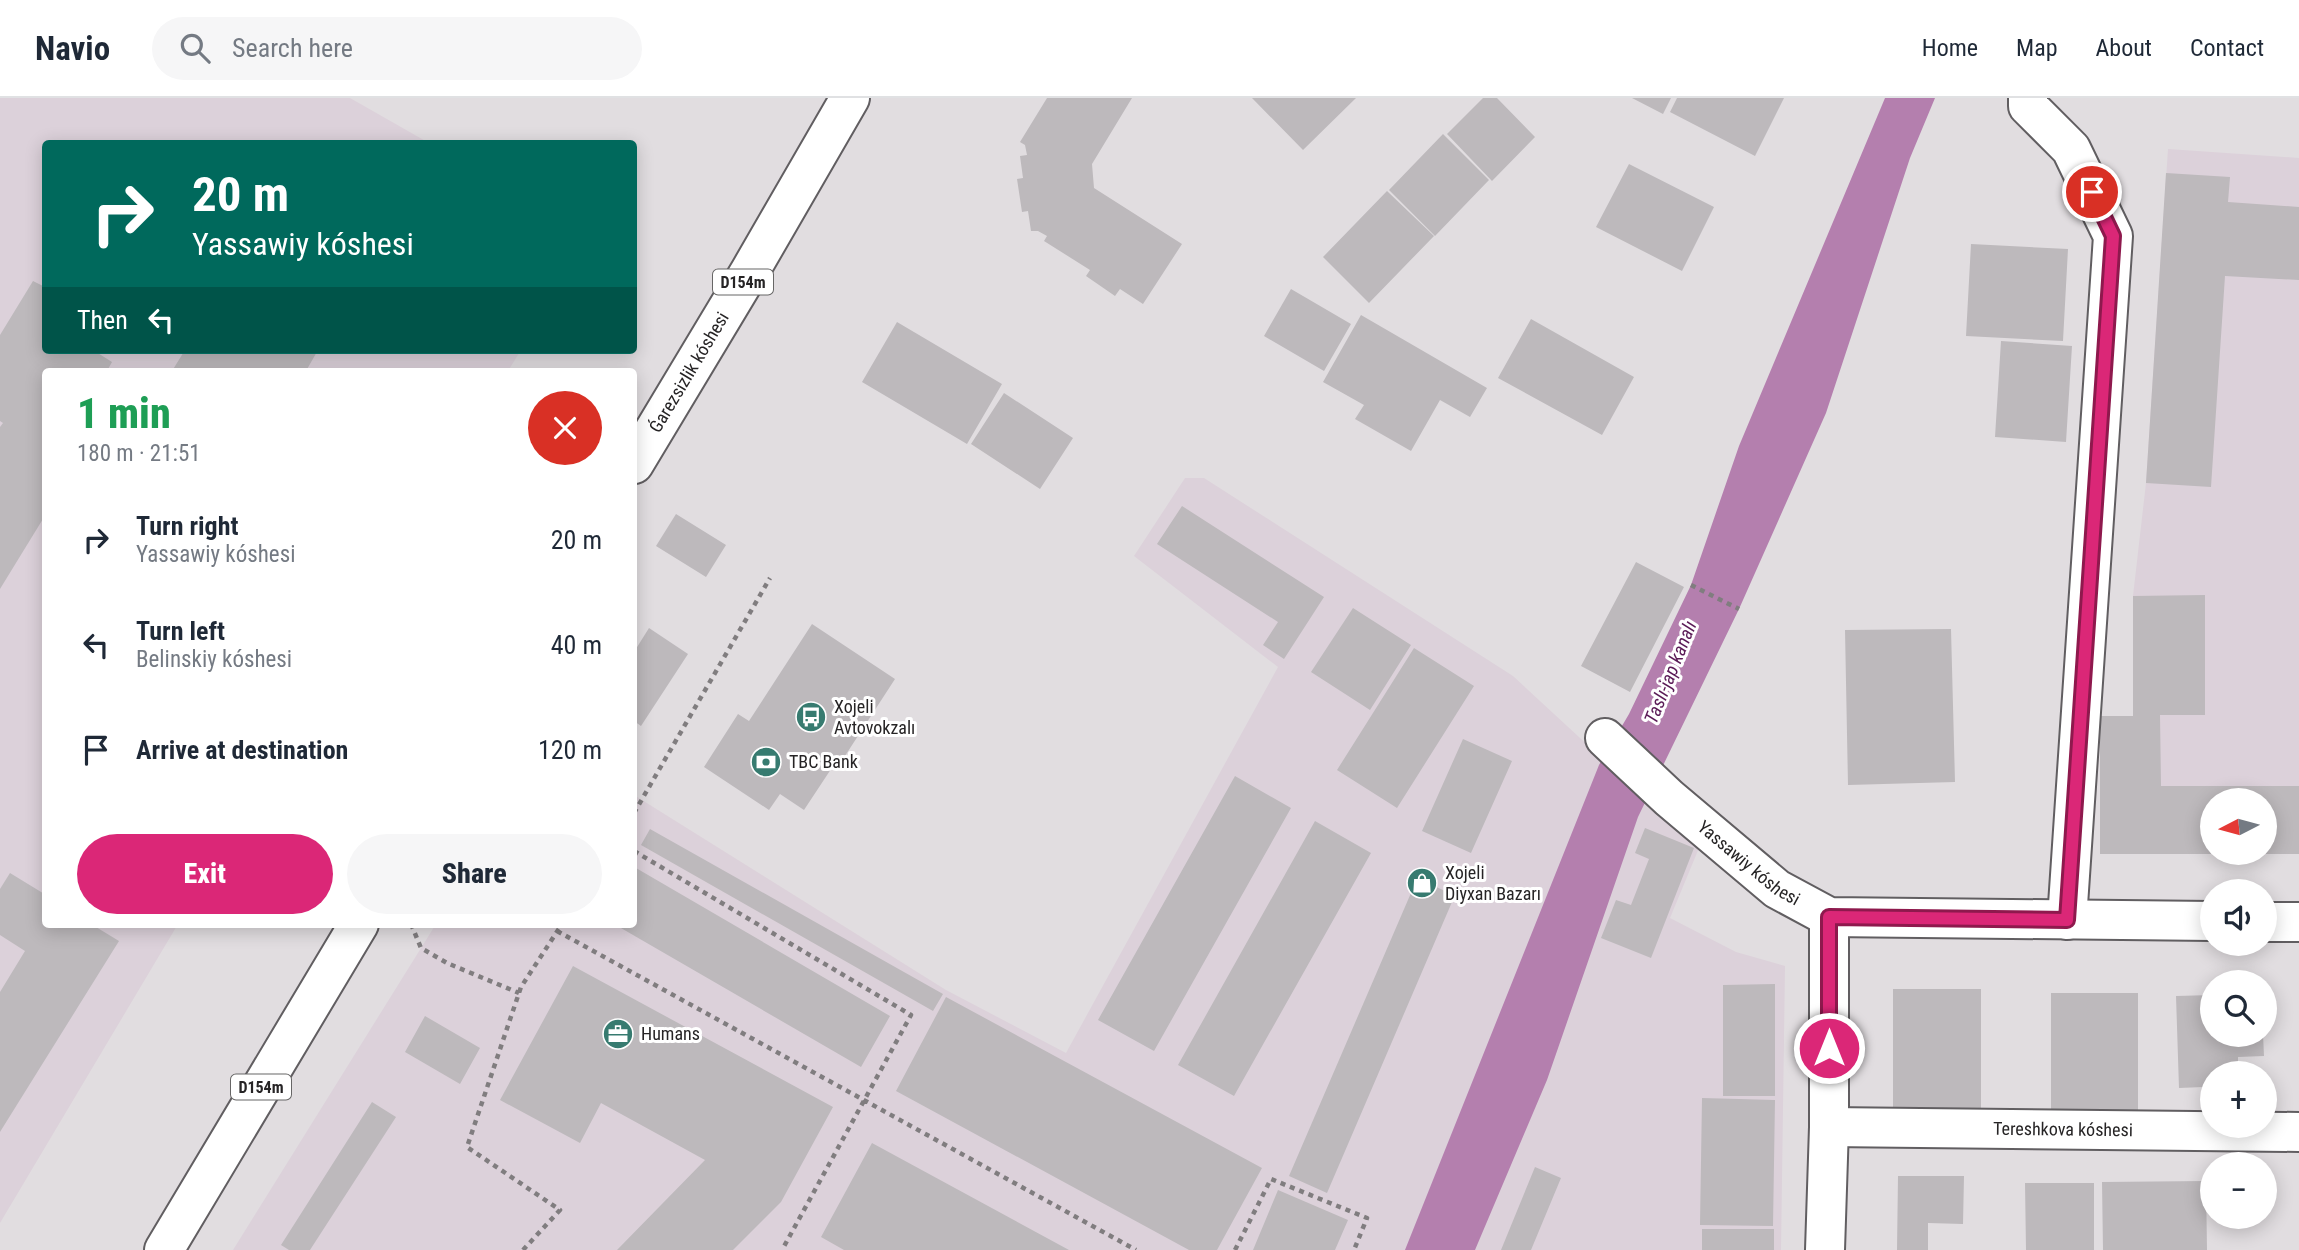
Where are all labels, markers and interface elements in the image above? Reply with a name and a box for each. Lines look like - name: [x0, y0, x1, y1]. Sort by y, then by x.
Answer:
- search box: [152, 17, 642, 80]
- text: Navio: [35, 29, 110, 68]
- icon: search: [176, 29, 214, 67]
- text: Search here: [232, 33, 353, 63]
- text: Home: [1922, 34, 1978, 62]
- text: Map: [2016, 34, 2058, 62]
- text: About: [2096, 34, 2152, 62]
- text: Contact: [2190, 34, 2264, 62]
- pin: [2062, 162, 2122, 222]
- text: 20 m: [192, 166, 289, 223]
- icon: right: [77, 168, 168, 259]
- icon: arrive: [2073, 173, 2111, 211]
- text: Yassawiy kóshesi: [192, 225, 414, 263]
- road number: D154m: [713, 270, 773, 294]
- icon: left: [142, 301, 180, 339]
- text: Then: [77, 305, 128, 335]
- street label: Ǵarezsizlik kóshesi: [644, 308, 733, 436]
- text: 1 min: [77, 389, 171, 438]
- button: close: [528, 391, 602, 465]
- text: 180 m · 21:51: [77, 440, 201, 467]
- text: Turn right: [136, 511, 238, 541]
- icon: right: [77, 521, 115, 559]
- text: 20 m: [551, 525, 602, 555]
- text: Yassawiy kóshesi: [136, 541, 295, 568]
- text: Turn left: [136, 616, 225, 646]
- water label: Taslı-jap kanalı: [1639, 617, 1702, 727]
- icon: left: [77, 626, 115, 664]
- text: 40 m: [551, 630, 602, 660]
- text: Belinskiy kóshesi: [136, 646, 292, 673]
- place label: Xojeli Avtovokzalı: [834, 696, 915, 738]
- bus stop icon: Xojeli Avtovokzalı: [794, 700, 828, 734]
- icon: arrive: [77, 731, 115, 769]
- text: Arrive at destination: [136, 735, 348, 765]
- text: 120 m: [538, 735, 602, 765]
- bank icon: TBC Bank: [749, 745, 783, 779]
- place label: TBC Bank: [789, 751, 858, 772]
- north arrow: [2200, 788, 2277, 864]
- map controls: [2200, 788, 2277, 1229]
- street label: Yassawiy kóshesi: [1694, 816, 1804, 909]
- button: Exit: [77, 834, 333, 914]
- button: Share: [347, 834, 602, 914]
- place label: Xojeli Diyxan Bazarı: [1445, 862, 1541, 904]
- shop icon: Xojeli Diyxan Bazarı: [1405, 866, 1439, 900]
- button: sound: [2200, 879, 2277, 956]
- button: search: [2200, 970, 2277, 1047]
- position arrow: [1792, 1011, 1866, 1085]
- office icon: Humans: [601, 1017, 635, 1051]
- place label: Humans: [641, 1023, 700, 1044]
- button: +: [2200, 1061, 2277, 1138]
- road number: D154m: [231, 1074, 291, 1099]
- street label: Tereshkova kóshesi: [1993, 1118, 2133, 1140]
- button: −: [2200, 1152, 2277, 1229]

